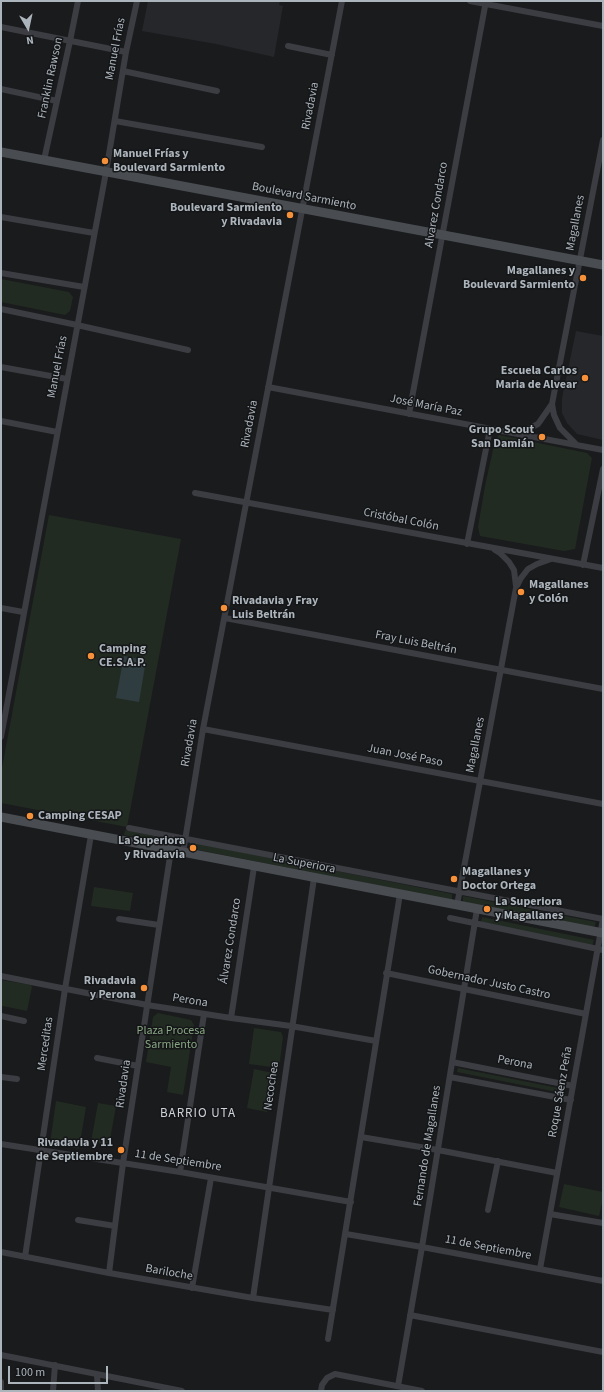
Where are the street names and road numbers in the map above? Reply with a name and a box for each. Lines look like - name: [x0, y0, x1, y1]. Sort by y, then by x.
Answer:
- street label: Manuel Frías: [103, 17, 129, 81]
- street label: Franklin Rawson: [35, 36, 67, 120]
- street label: Rivadavia: [299, 81, 323, 131]
- street label: Alvarez Condarco: [422, 161, 452, 249]
- street label: Boulevard Sarmiento: [251, 180, 357, 214]
- street label: Magallanes: [564, 194, 588, 252]
- street label: Manuel Frías: [45, 335, 71, 399]
- street label: José María Paz: [389, 392, 463, 420]
- street label: Rivadavia: [238, 399, 262, 449]
- street label: Cristóbal Colón: [362, 506, 440, 534]
- street label: Fray Luis Beltrán: [374, 628, 458, 658]
- street label: Magallanes: [464, 716, 488, 774]
- street label: Rivadavia: [179, 718, 201, 768]
- street label: Juan José Paso: [366, 742, 444, 770]
- street label: La Superiora: [272, 851, 336, 877]
- street label: Álvarez Condarco: [217, 897, 245, 985]
- street label: Gobernador Justo Castro: [426, 963, 552, 1003]
- street label: Perona: [171, 991, 209, 1011]
- street label: Merceditas: [35, 1016, 57, 1072]
- street label: Roque Sáenz Peña: [546, 1045, 576, 1139]
- street label: Perona: [496, 1053, 534, 1073]
- street label: Rivadavia: [113, 1059, 135, 1109]
- street label: Necochea: [261, 1061, 283, 1111]
- street label: Fernando de Magallanes: [411, 1085, 445, 1207]
- street label: 11 de Septiembre: [134, 1147, 222, 1175]
- street label: 11 de Septiembre: [444, 1233, 532, 1263]
- street label: Bariloche: [144, 1262, 194, 1284]

